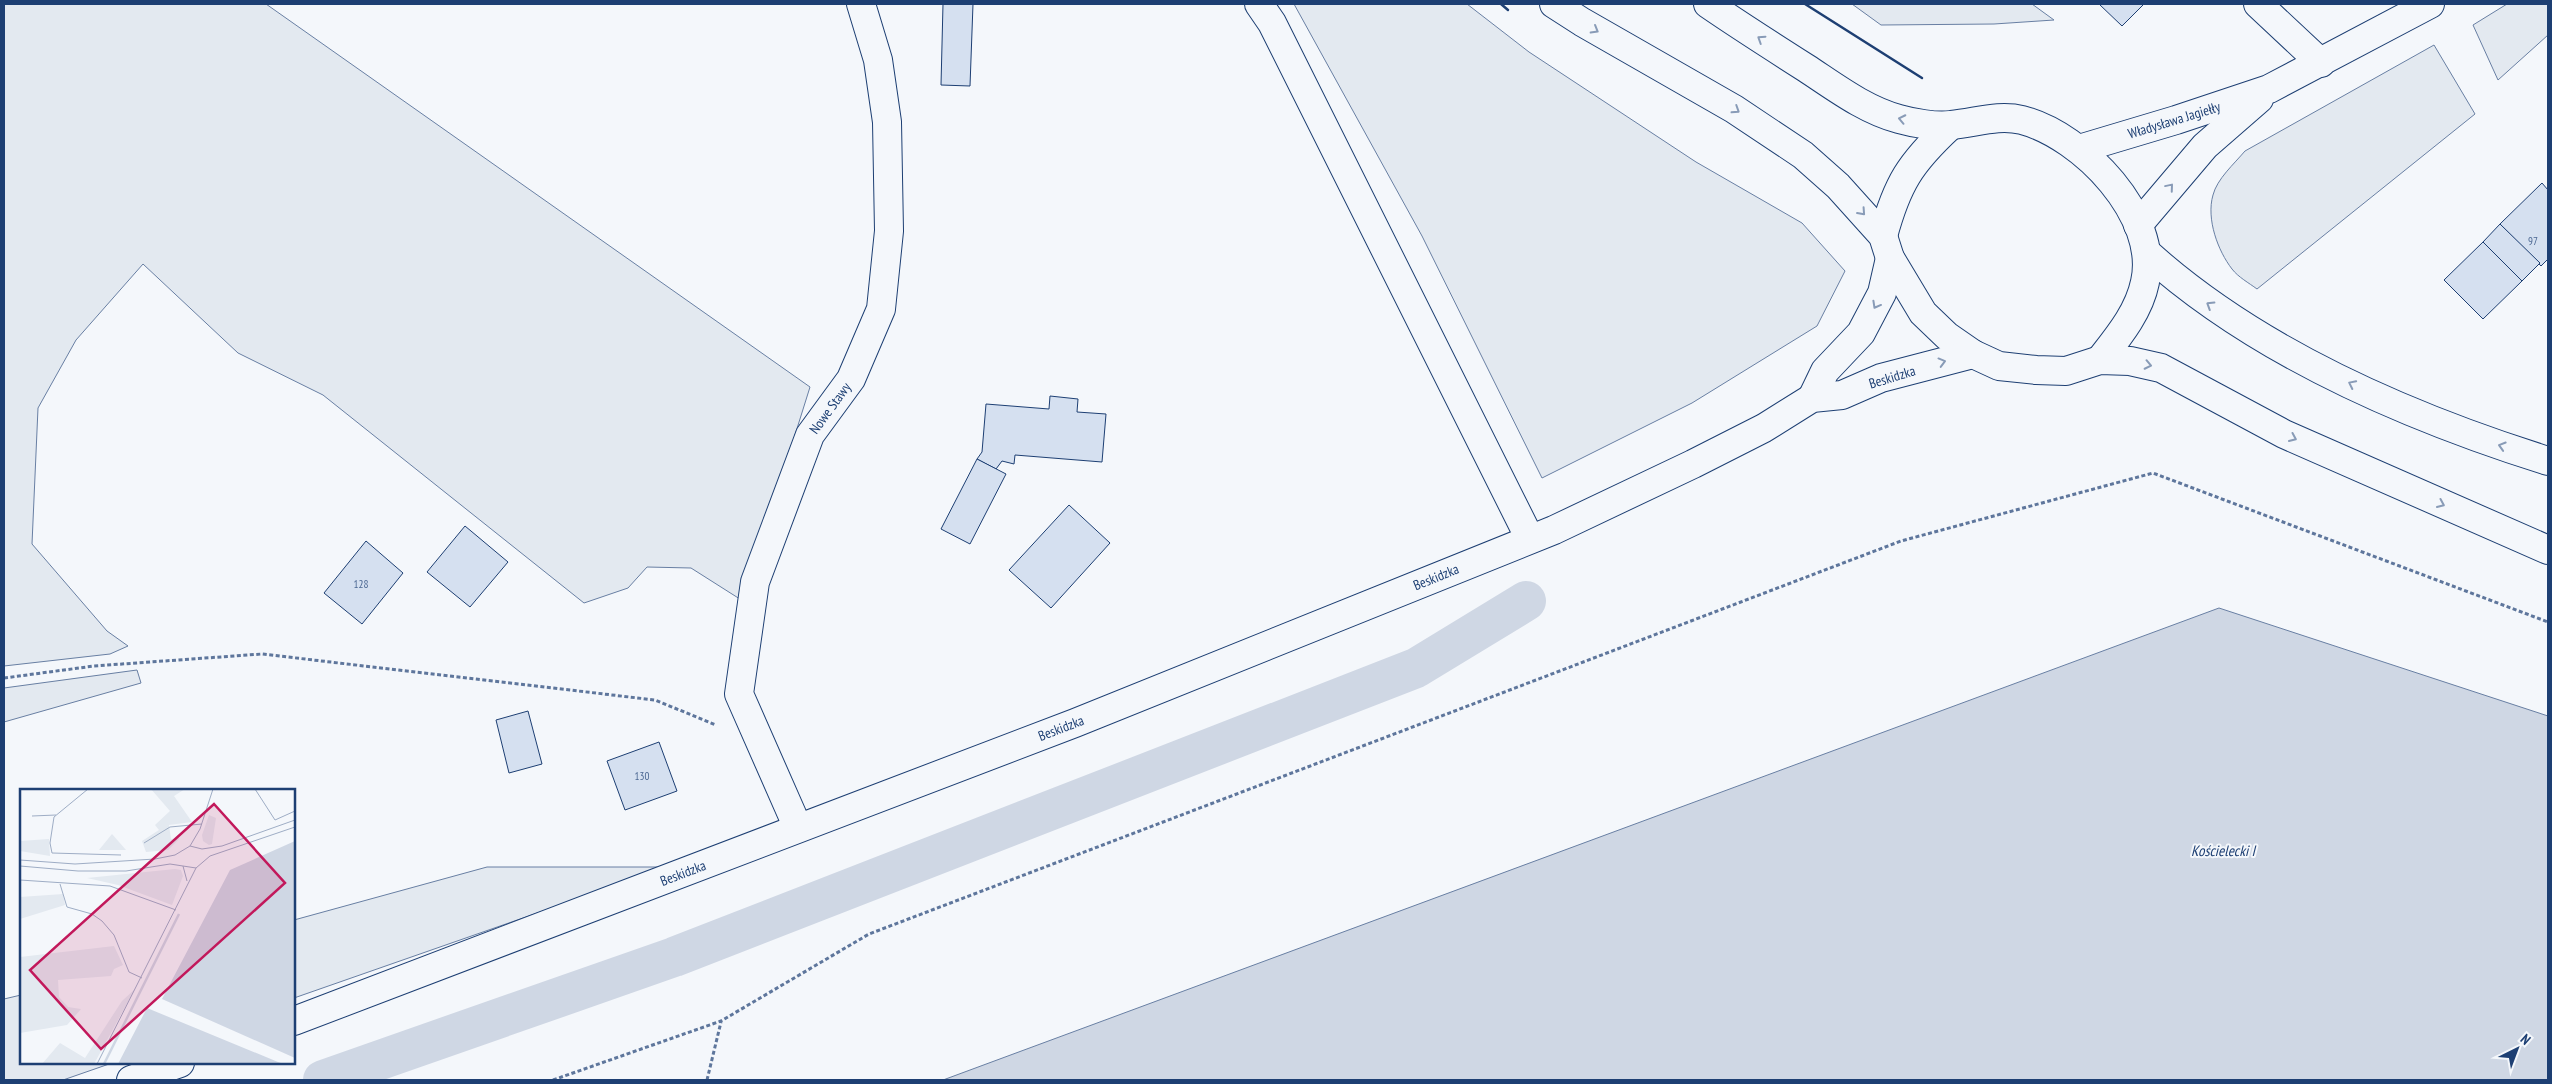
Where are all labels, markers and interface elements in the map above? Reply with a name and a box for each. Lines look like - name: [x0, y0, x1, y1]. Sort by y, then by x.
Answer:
- one-way arrow: [1590, 23, 1599, 33]
- one-way arrow: [1758, 36, 1767, 45]
- street label: Władysława Jagiełły: [2126, 97, 2223, 143]
- one-way arrow: [1731, 104, 1740, 114]
- one-way arrow: [1897, 114, 1906, 124]
- one-way arrow: [2164, 184, 2173, 193]
- one-way arrow: [1856, 207, 1865, 216]
- house number: 97: [2528, 234, 2538, 248]
- one-way arrow: [1872, 299, 1882, 308]
- one-way arrow: [2207, 301, 2216, 311]
- one-way arrow: [1938, 357, 1947, 368]
- one-way arrow: [2143, 359, 2152, 370]
- street label: Beskidzka: [1867, 361, 1917, 393]
- street label: Nowe Stawy: [805, 378, 855, 437]
- one-way arrow: [2348, 381, 2357, 391]
- one-way arrow: [2288, 431, 2297, 442]
- one-way arrow: [2498, 442, 2506, 452]
- one-way arrow: [2436, 497, 2445, 508]
- street label: Beskidzka: [1411, 560, 1461, 594]
- house number: 128: [354, 577, 368, 591]
- street label: Beskidzka: [1036, 711, 1086, 745]
- house number: 130: [635, 769, 649, 783]
- inset map: [20, 789, 295, 1064]
- water label: Kościelecki I: [2191, 841, 2256, 860]
- street label: Beskidzka: [658, 856, 708, 890]
- north arrow: [2492, 1024, 2542, 1074]
- text: N: [2517, 1030, 2535, 1049]

